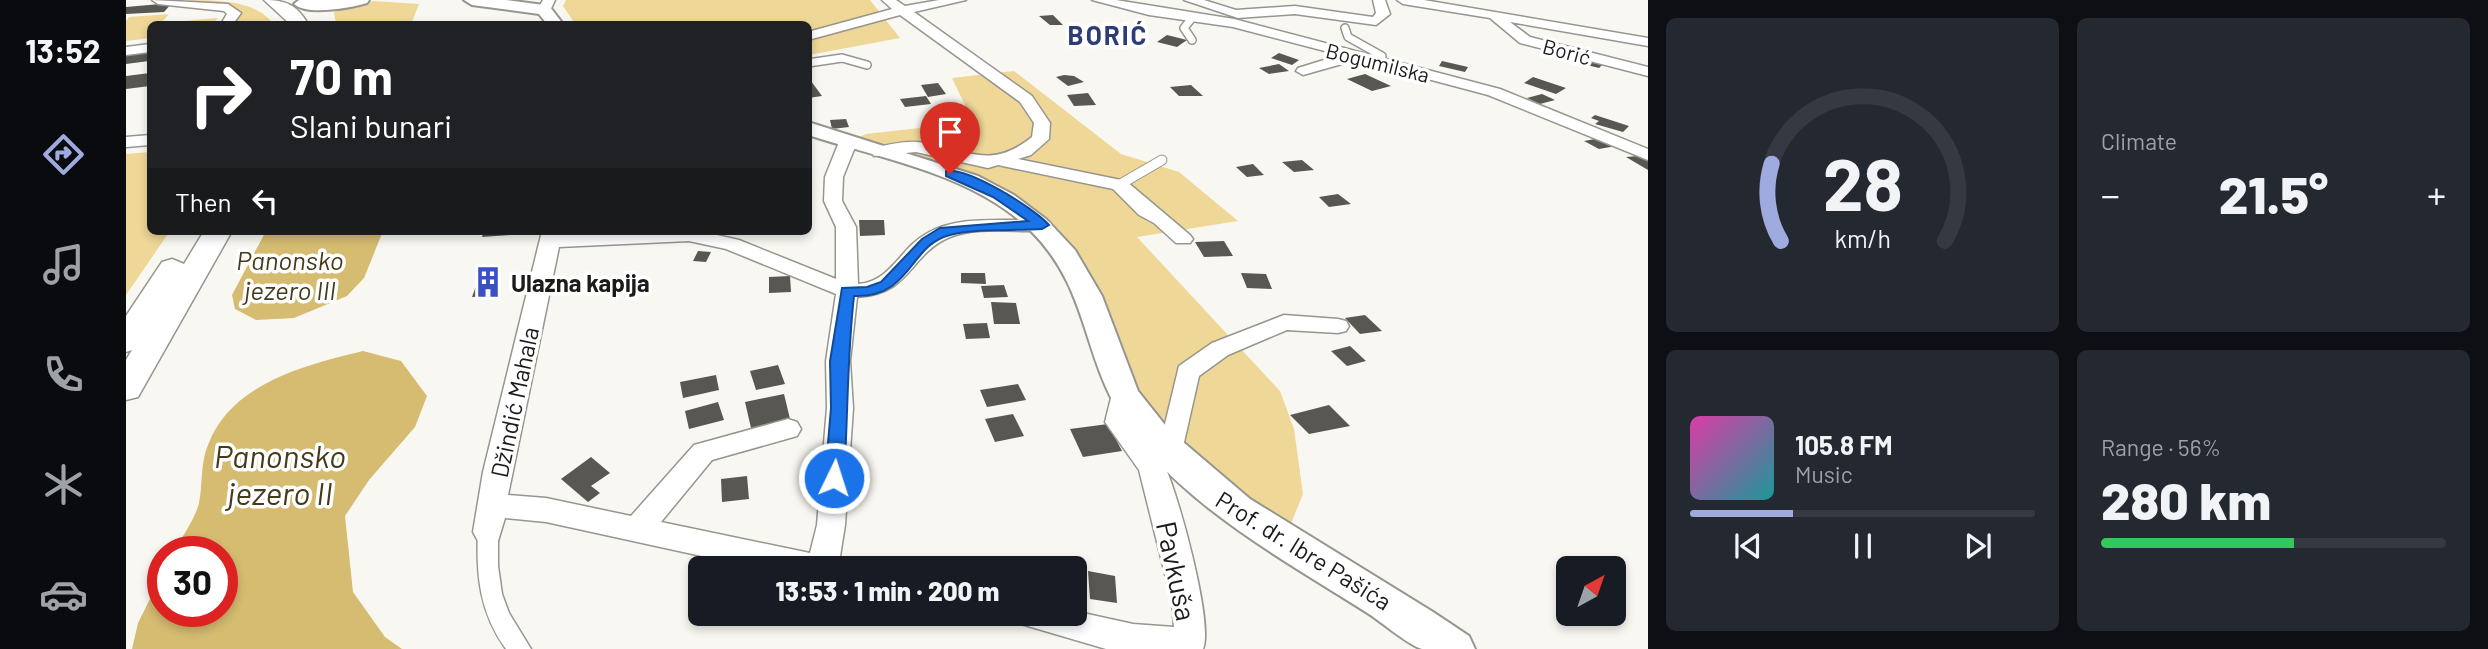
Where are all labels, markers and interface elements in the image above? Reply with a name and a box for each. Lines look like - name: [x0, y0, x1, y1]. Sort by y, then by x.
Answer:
- district label: BORIĆ: [1068, 19, 1148, 50]
- text: 13:52: [25, 31, 101, 69]
- street label: Borić: [1540, 33, 1594, 69]
- street label: Bogumilska: [1324, 37, 1432, 87]
- text: 70 m: [290, 46, 393, 105]
- icon: right: [175, 49, 266, 140]
- pin: [920, 102, 980, 174]
- text: Slani bunari: [290, 106, 452, 144]
- icon: arrive: [931, 113, 969, 151]
- text: Climate: [2101, 127, 2177, 155]
- icon: directions: [39, 130, 88, 179]
- text: 28: [1822, 138, 1903, 226]
- text: 21.5°: [2219, 162, 2328, 224]
- text: −: [2101, 171, 2120, 217]
- text: +: [2427, 171, 2446, 217]
- icon: left: [246, 182, 284, 220]
- text: Then: [175, 186, 232, 217]
- text: km/h: [1834, 223, 1891, 253]
- icon: music: [39, 240, 88, 289]
- water label: Panonsko jezero III: [236, 244, 344, 305]
- building icon: Ulazna kapija: [471, 265, 505, 299]
- place label: Ulazna kapija: [511, 268, 650, 297]
- street label: Džindić Mahala: [484, 324, 544, 480]
- icon: phone: [39, 350, 88, 399]
- text: 105.8 FM: [1795, 429, 1892, 460]
- text: Range · 56%: [2101, 433, 2221, 461]
- water label: Panonsko jezero II: [214, 436, 346, 511]
- position arrow: [797, 441, 871, 515]
- icon: climate: [39, 460, 88, 509]
- text: Music: [1795, 460, 1853, 488]
- text: 280 km: [2101, 468, 2271, 530]
- street label: Prof. dr. Ibre Pašića: [1211, 484, 1397, 616]
- street label: Pavkuša: [1150, 518, 1204, 624]
- icon: previous: [1729, 527, 1767, 565]
- icon: pause: [1844, 527, 1882, 565]
- icon: next: [1959, 527, 1997, 565]
- speed limit sign: 30: [147, 536, 238, 627]
- north arrow: [1556, 556, 1626, 626]
- map controls: [1556, 556, 1626, 626]
- icon: car: [39, 570, 88, 619]
- text: 13:53 · 1 min · 200 m: [776, 575, 999, 606]

